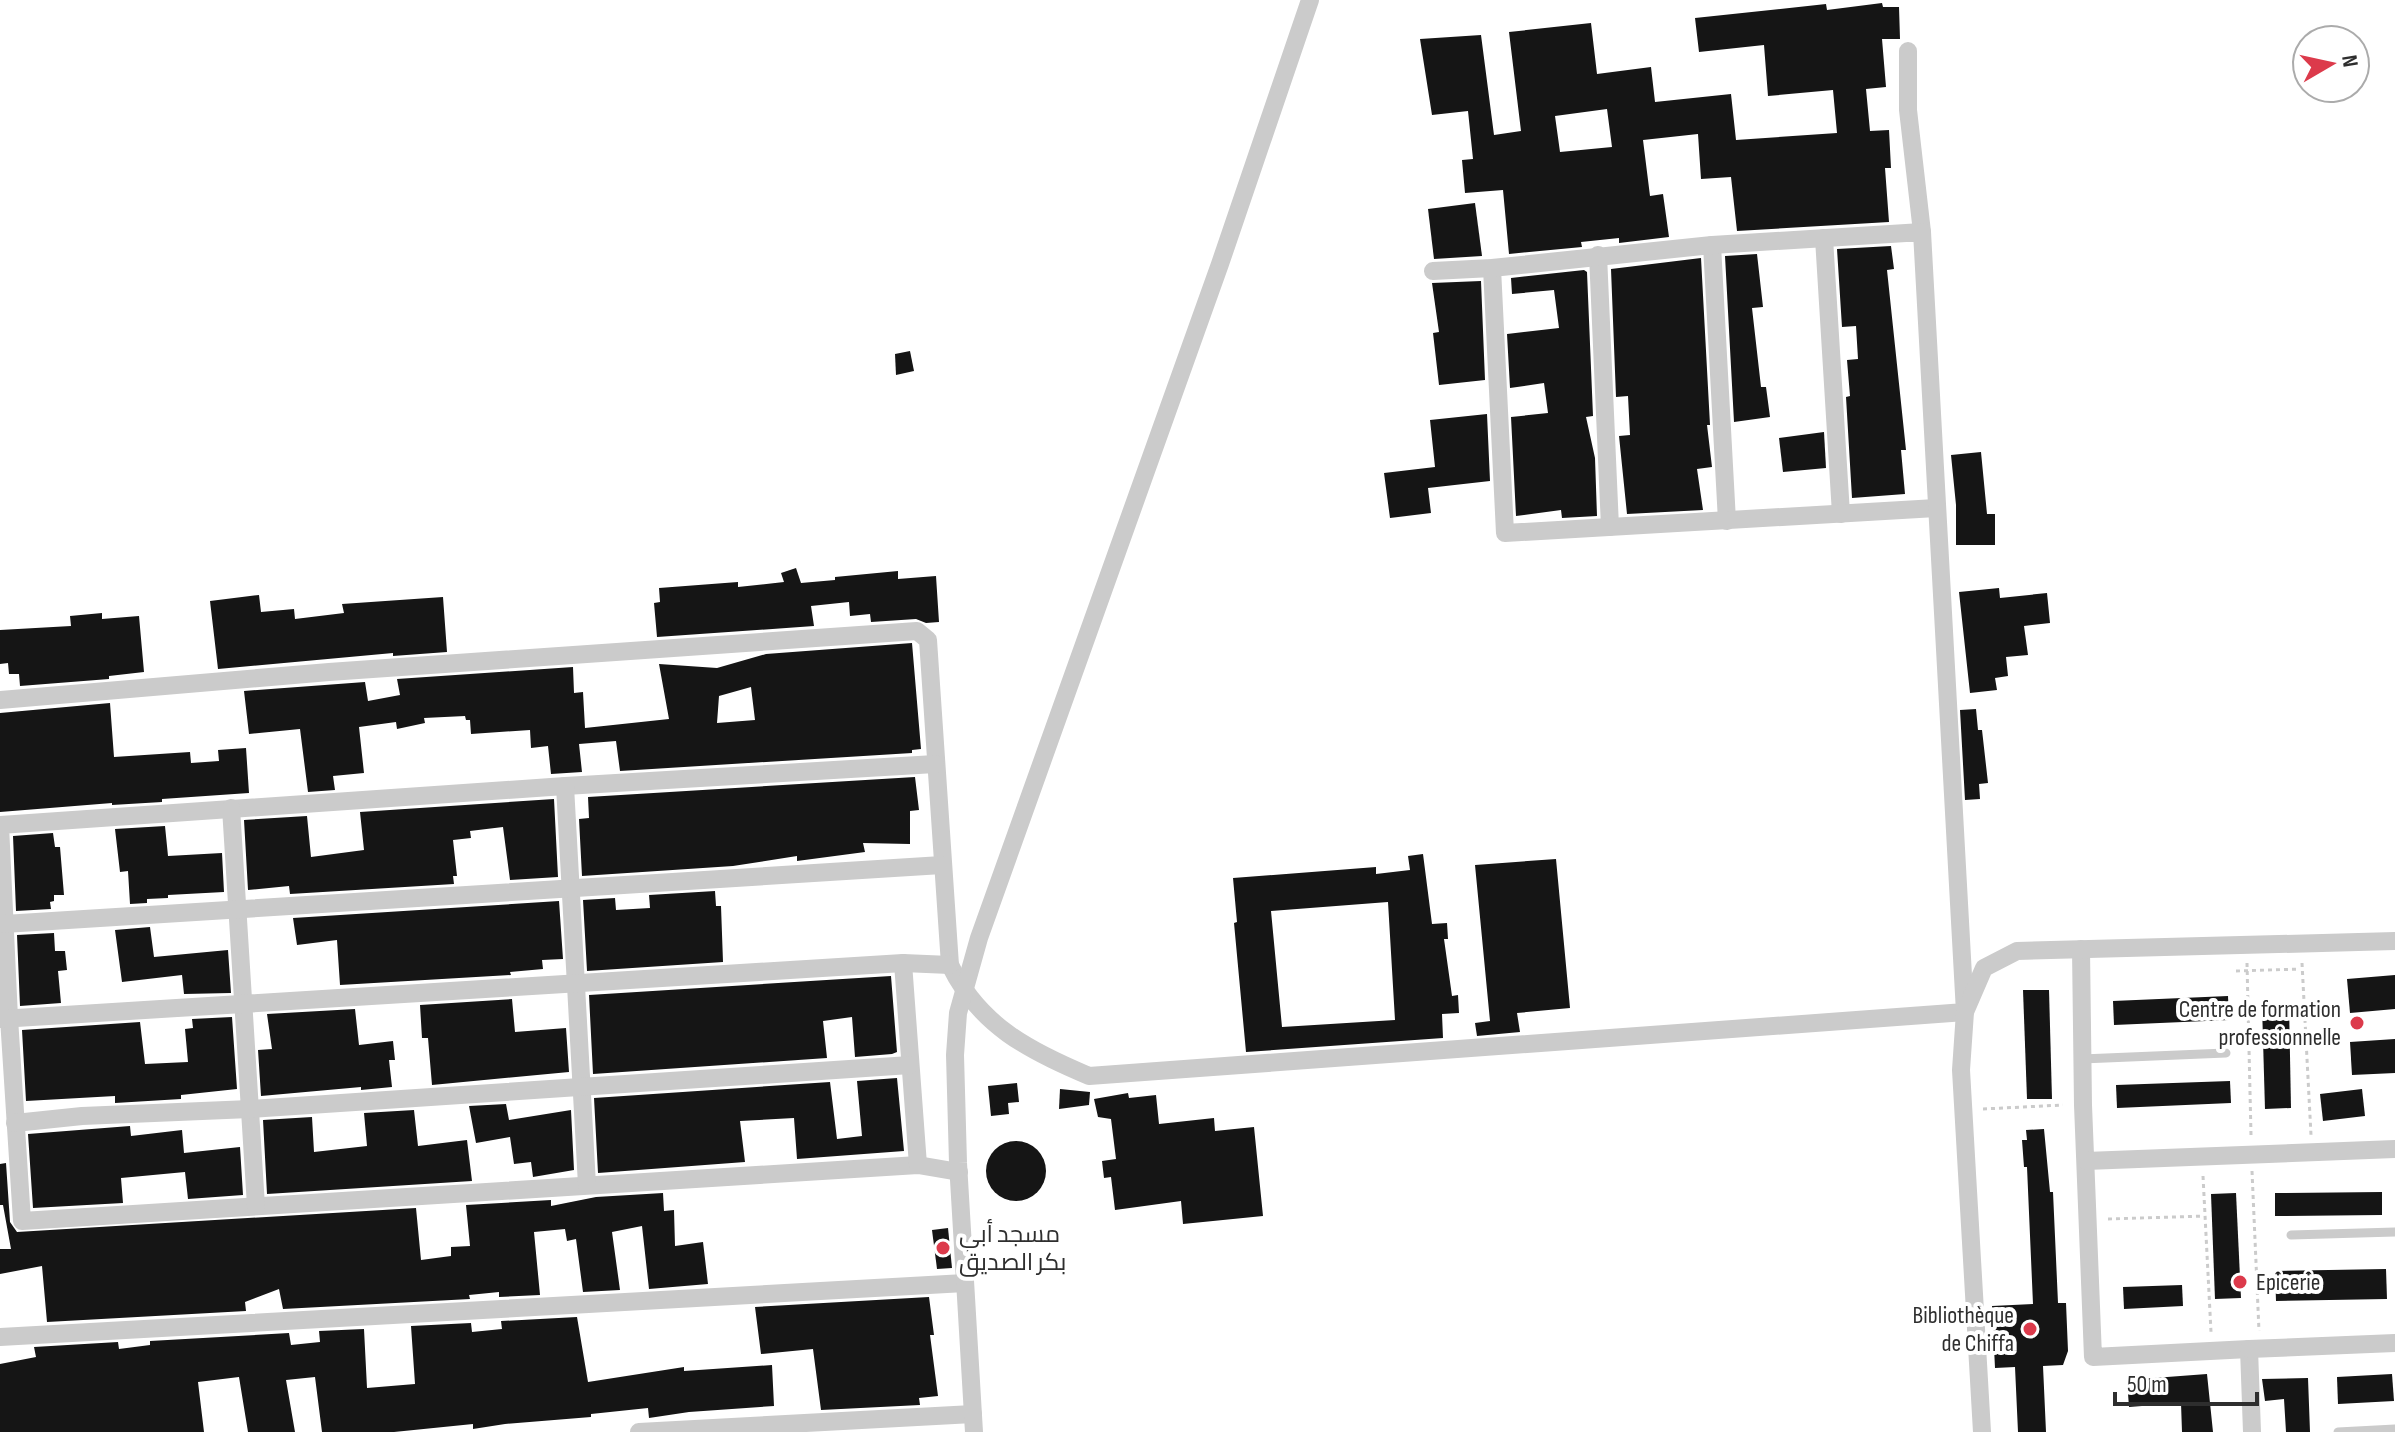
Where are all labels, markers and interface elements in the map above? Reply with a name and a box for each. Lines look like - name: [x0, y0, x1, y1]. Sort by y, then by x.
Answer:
- north arrow: [2291, 24, 2371, 104]
- text: N: [2335, 53, 2364, 69]
- place label: Centre de formation professionnelle: [2179, 995, 2341, 1052]
- marker: Centre de formation professionnelle: [2348, 1014, 2366, 1032]
- place label: مسجد أبي بكر الصديق: [959, 1218, 1066, 1277]
- marker: مسجد أبي بكر الصديق: [934, 1239, 952, 1257]
- place label: Epicerie: [2256, 1268, 2320, 1297]
- marker: Epicerie: [2231, 1273, 2249, 1291]
- place label: Bibliothèque de Chiffa: [1913, 1301, 2014, 1358]
- marker: Bibliothèque de Chiffa: [2021, 1320, 2039, 1338]
- scale bar: [2115, 1356, 2257, 1406]
- text: 50 m: [2127, 1370, 2167, 1399]

